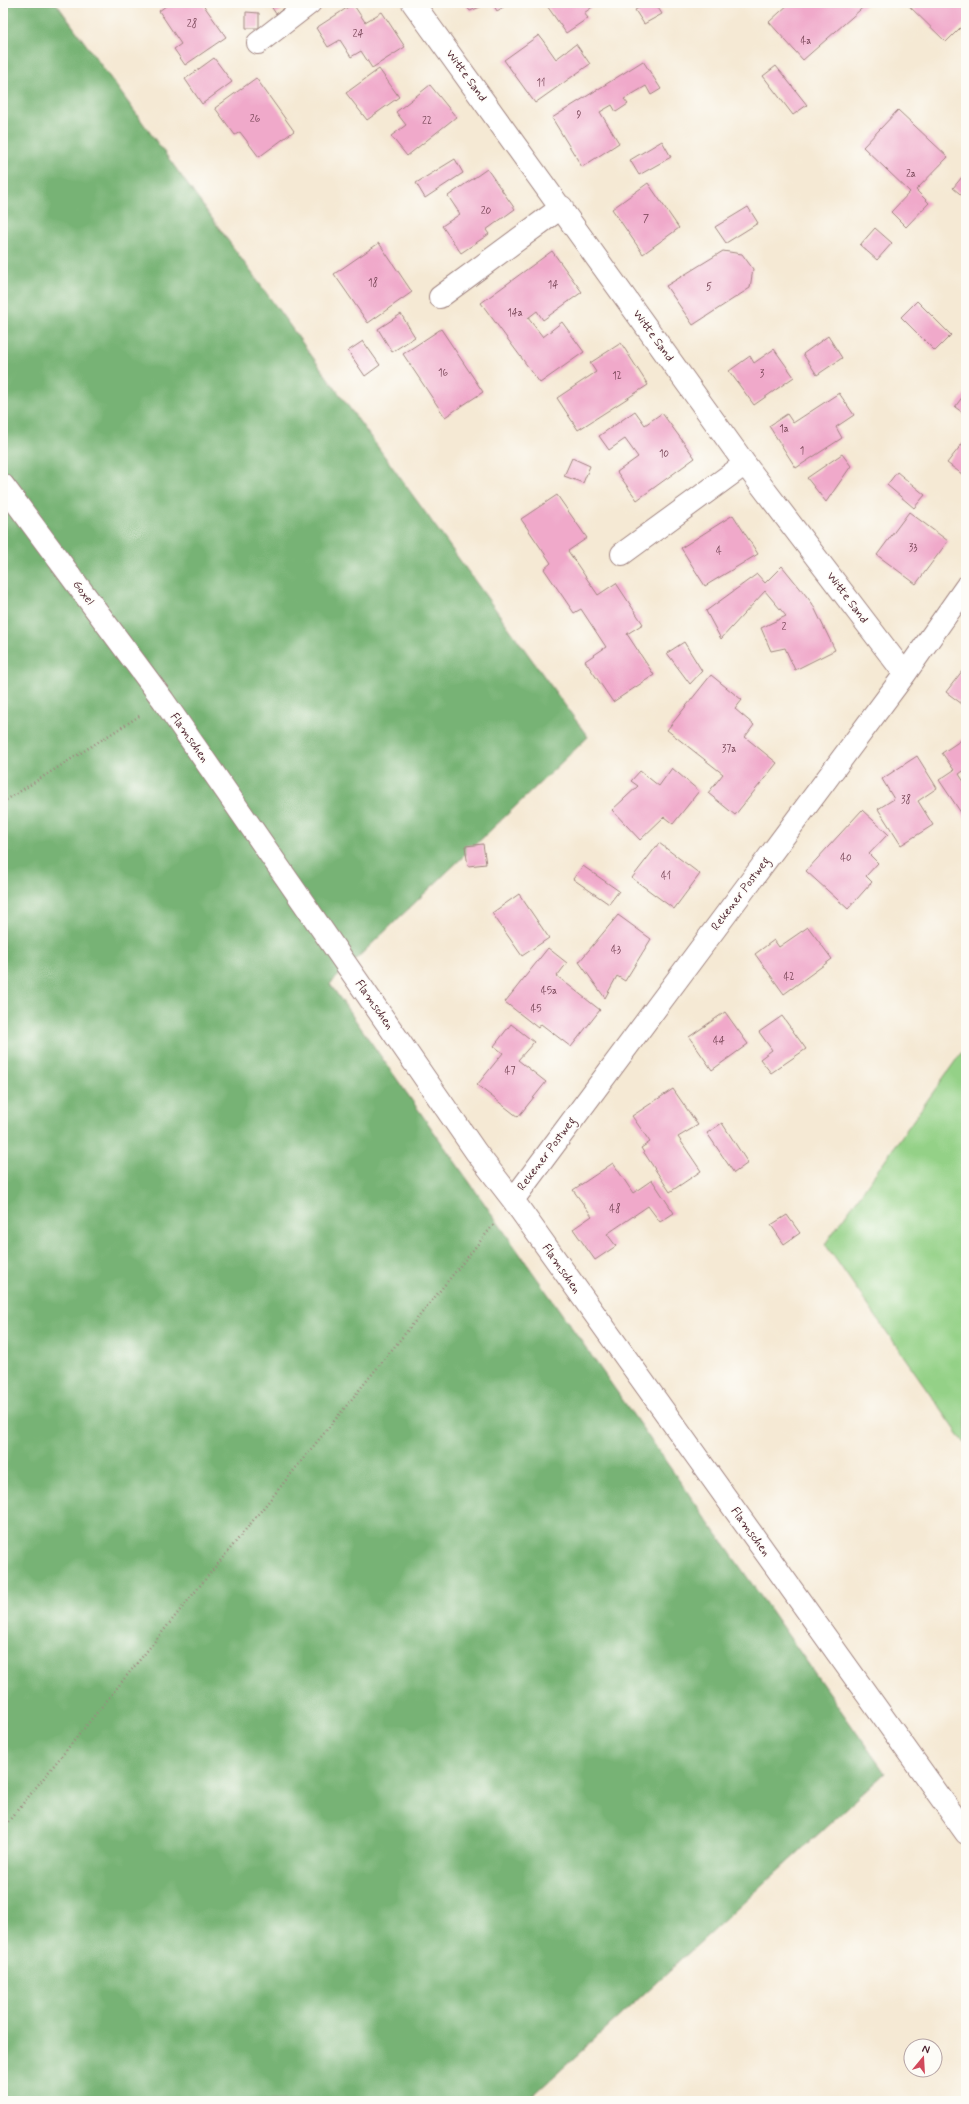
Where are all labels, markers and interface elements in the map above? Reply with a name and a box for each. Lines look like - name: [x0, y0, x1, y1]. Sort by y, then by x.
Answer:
- house number: 28: [187, 17, 197, 31]
- house number: 24: [353, 28, 363, 41]
- house number: 4a: [801, 35, 811, 48]
- street label: Witte Sand: [442, 47, 490, 105]
- house number: 11: [537, 77, 545, 90]
- house number: 9: [577, 109, 582, 122]
- house number: 26: [250, 113, 261, 126]
- house number: 22: [422, 115, 432, 128]
- house number: 2a: [906, 168, 916, 181]
- house number: 20: [481, 205, 492, 218]
- house number: 7: [643, 213, 649, 226]
- house number: 18: [368, 276, 378, 290]
- house number: 14: [548, 279, 558, 292]
- house number: 5: [706, 281, 712, 294]
- house number: 14a: [507, 307, 523, 320]
- street label: Witte Sand: [629, 307, 677, 365]
- house number: 16: [438, 367, 448, 380]
- house number: 3: [760, 368, 765, 381]
- house number: 12: [612, 370, 622, 383]
- house number: 1a: [779, 423, 789, 436]
- house number: 1: [800, 445, 804, 458]
- house number: 10: [659, 448, 669, 461]
- house number: 33: [909, 542, 917, 555]
- house number: 4: [716, 545, 722, 558]
- street label: Witte Sand: [822, 569, 872, 627]
- street label: Goxel: [68, 577, 98, 609]
- house number: 2: [782, 621, 787, 634]
- street label: Flamschen: [166, 710, 212, 766]
- house number: 37a: [722, 743, 736, 756]
- house number: 38: [901, 793, 911, 807]
- house number: 40: [840, 852, 852, 865]
- street label: Rekener Postweg: [708, 854, 775, 935]
- house number: 41: [661, 870, 671, 883]
- house number: 43: [611, 944, 621, 957]
- house number: 42: [783, 971, 795, 984]
- street label: Flamschen: [351, 977, 397, 1033]
- house number: 45a: [541, 985, 557, 998]
- house number: 45: [530, 1003, 542, 1016]
- house number: 44: [713, 1035, 725, 1048]
- house number: 47: [505, 1065, 515, 1078]
- street label: Rekener Postweg: [514, 1114, 581, 1195]
- house number: 48: [609, 1202, 621, 1216]
- street label: Flamschen: [538, 1241, 584, 1297]
- street label: Flamschen: [727, 1504, 773, 1560]
- north arrow: [903, 2038, 943, 2078]
- text: N: [920, 2042, 931, 2057]

